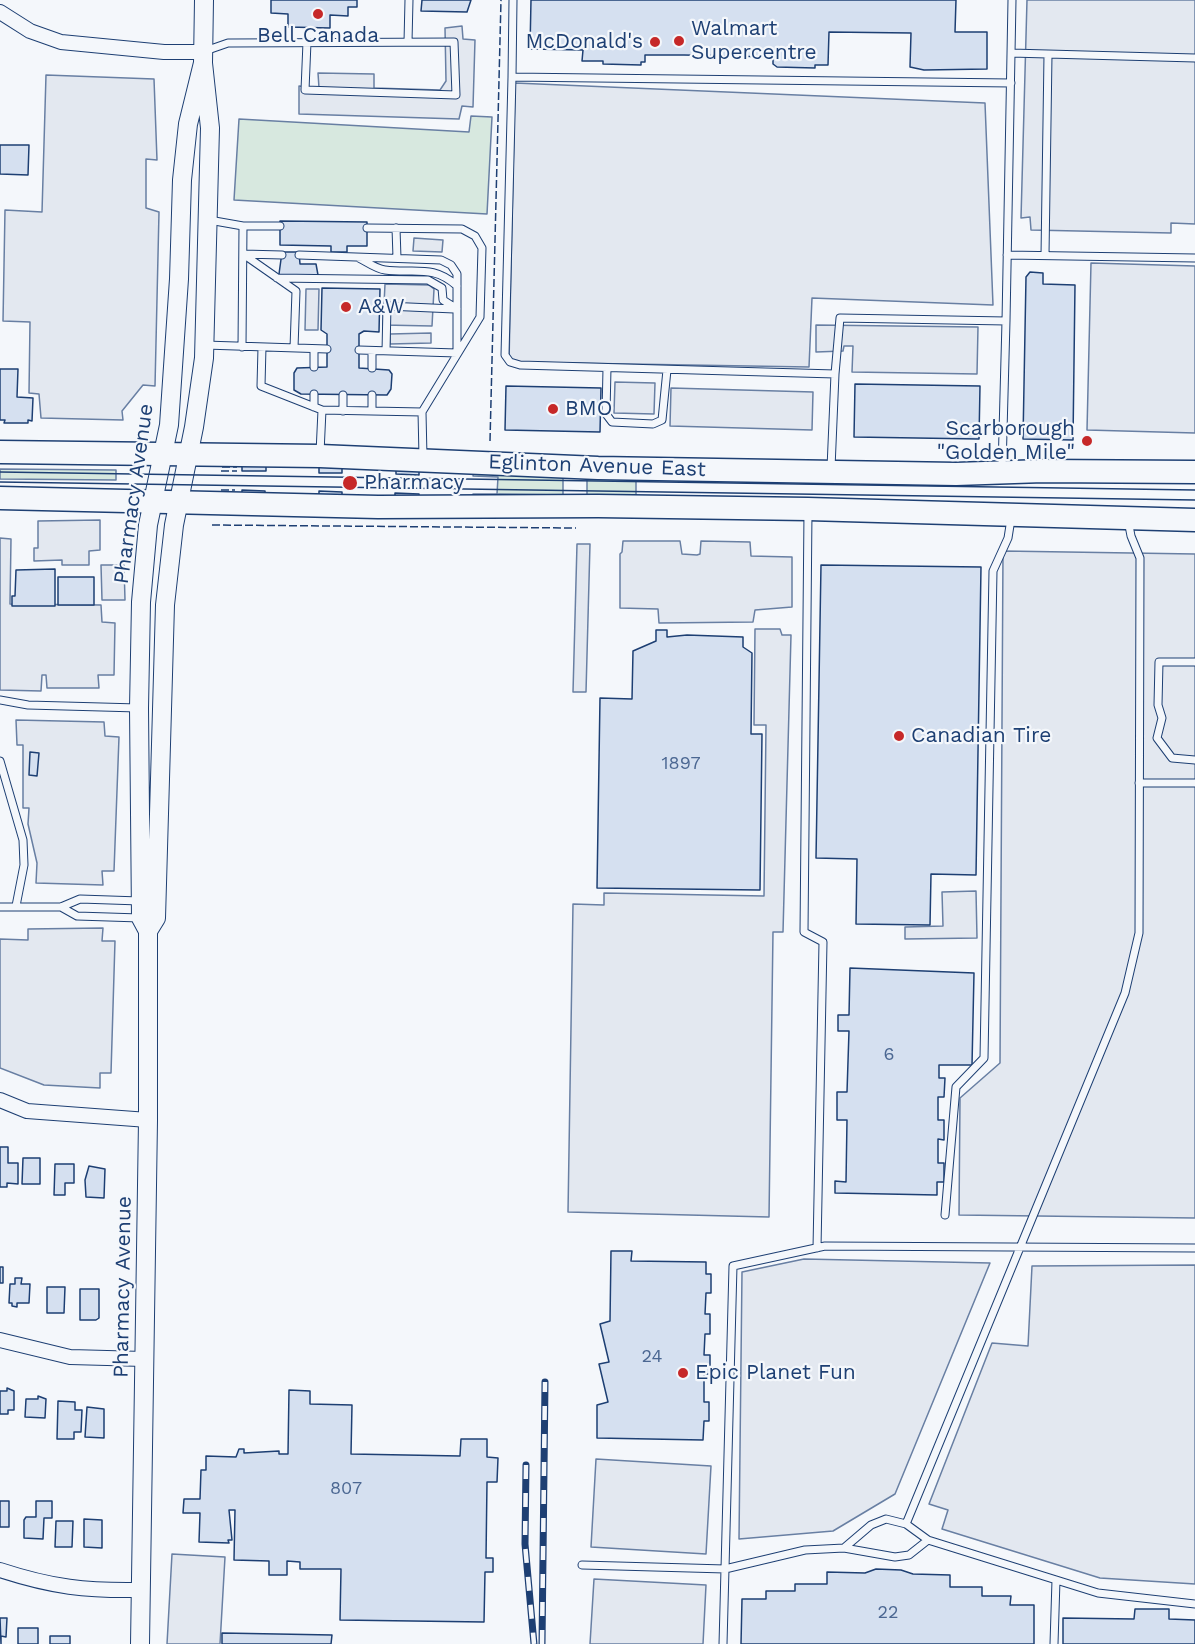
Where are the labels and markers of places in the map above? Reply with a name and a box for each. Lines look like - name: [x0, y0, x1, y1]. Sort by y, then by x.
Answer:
- marker: Bell Canada: [311, 7, 325, 21]
- place label: Walmart Supercentre: [691, 16, 817, 66]
- place label: Bell Canada: [257, 23, 379, 49]
- place label: McDonald's: [526, 29, 643, 55]
- marker: Walmart Supercentre: [672, 34, 686, 48]
- marker: McDonald's: [648, 35, 662, 49]
- place label: A&W: [358, 294, 405, 320]
- marker: A&W: [339, 300, 353, 314]
- place label: BMO: [565, 396, 612, 422]
- marker: BMO: [546, 402, 560, 416]
- place label: Scarborough "Golden Mile": [937, 416, 1075, 466]
- marker: Scarborough "Golden Mile": [1080, 434, 1094, 448]
- place label: Pharmacy: [364, 470, 464, 496]
- marker: Pharmacy: [341, 474, 359, 492]
- place label: Canadian Tire: [911, 723, 1051, 749]
- marker: Canadian Tire: [892, 729, 906, 743]
- place label: Epic Planet Fun: [695, 1360, 856, 1386]
- marker: Epic Planet Fun: [676, 1366, 690, 1380]

